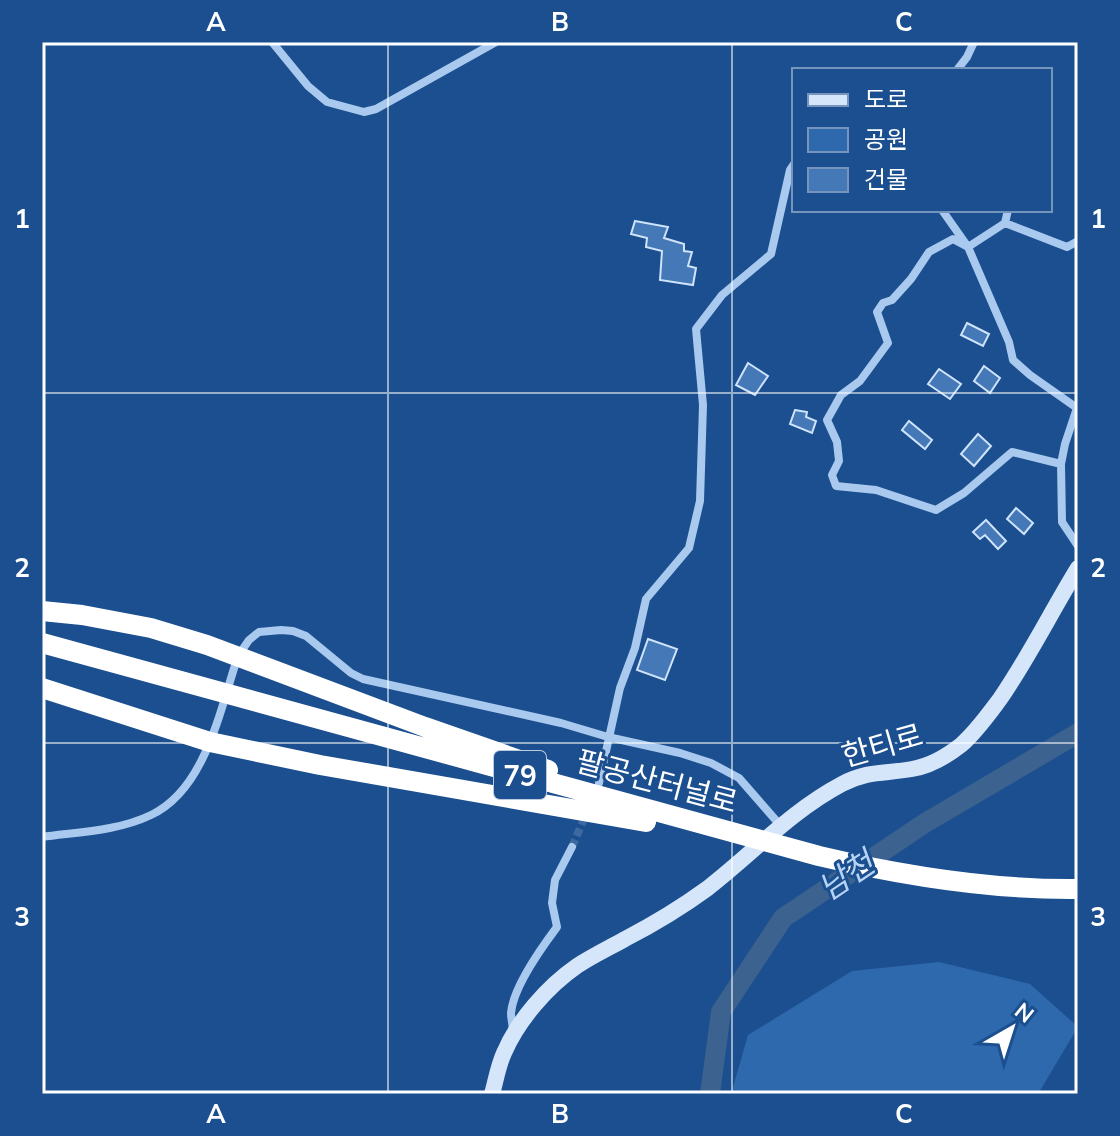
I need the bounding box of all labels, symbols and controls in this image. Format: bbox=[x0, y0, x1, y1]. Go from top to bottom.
text: A bbox=[206, 5, 226, 38]
text: B bbox=[551, 5, 569, 38]
text: C bbox=[895, 5, 913, 38]
legend bbox=[792, 68, 1052, 212]
text: 도로 bbox=[864, 84, 908, 114]
text: 공원 bbox=[864, 124, 908, 154]
text: 건물 bbox=[864, 164, 908, 194]
text: 1 bbox=[14, 202, 30, 235]
text: 1 bbox=[1090, 202, 1106, 235]
text: 2 bbox=[14, 551, 30, 584]
text: 2 bbox=[1090, 551, 1106, 584]
street label: 한티로 bbox=[837, 715, 927, 775]
street label: 팔공산터널로 bbox=[572, 741, 742, 821]
road number: 79 bbox=[494, 751, 546, 799]
water label: 남천 bbox=[810, 840, 885, 908]
text: 3 bbox=[14, 900, 30, 933]
text: 3 bbox=[1090, 900, 1106, 933]
north arrow bbox=[972, 988, 1052, 1068]
text: N bbox=[1009, 996, 1040, 1029]
text: A bbox=[206, 1097, 226, 1130]
text: B bbox=[551, 1097, 569, 1130]
text: C bbox=[895, 1097, 913, 1130]

